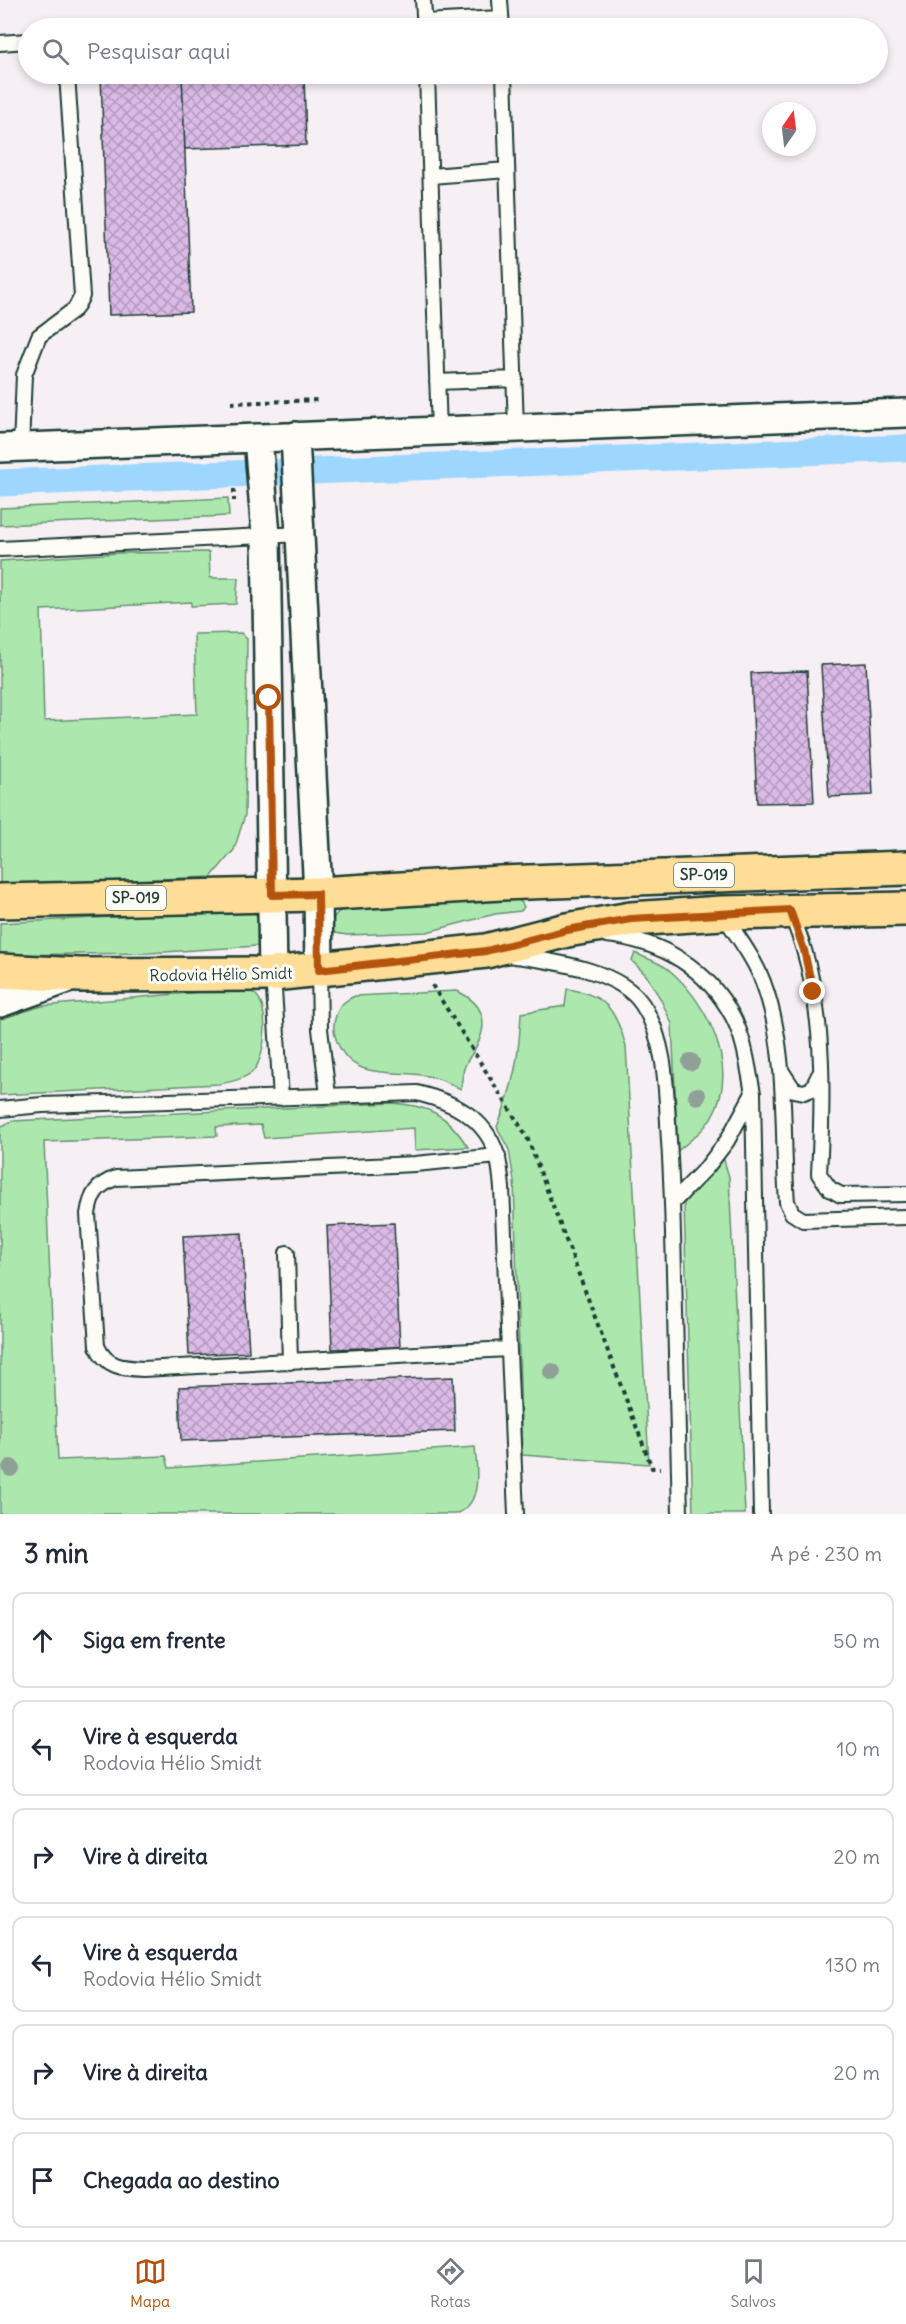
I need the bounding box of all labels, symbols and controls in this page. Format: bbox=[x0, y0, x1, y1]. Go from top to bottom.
search box bbox=[18, 18, 888, 84]
icon: search bbox=[39, 35, 72, 68]
text: Pesquisar aqui bbox=[87, 37, 230, 65]
north arrow bbox=[762, 102, 816, 156]
route start bbox=[255, 684, 281, 710]
road number: SP-019 bbox=[674, 863, 734, 887]
road number: SP-019 bbox=[106, 886, 166, 910]
street label: Rodovia Hélio Smidt bbox=[149, 963, 293, 985]
route end bbox=[799, 978, 825, 1004]
text: 3 min bbox=[24, 1537, 89, 1570]
text: A pé · 230 m bbox=[770, 1541, 882, 1566]
icon: ahead bbox=[26, 1624, 59, 1657]
text: Siga em frente bbox=[83, 1626, 226, 1654]
text: 50 m bbox=[833, 1628, 880, 1653]
text: Vire à esquerda bbox=[83, 1722, 238, 1750]
icon: left bbox=[26, 1732, 59, 1765]
text: 10 m bbox=[837, 1736, 880, 1761]
text: Rodovia Hélio Smidt bbox=[83, 1750, 262, 1775]
icon: right bbox=[26, 1840, 59, 1873]
text: Vire à direita bbox=[83, 1842, 208, 1870]
text: 20 m bbox=[834, 1844, 880, 1869]
text: Vire à esquerda bbox=[83, 1938, 238, 1966]
icon: left bbox=[26, 1948, 59, 1981]
text: 130 m bbox=[825, 1952, 880, 1977]
text: Rodovia Hélio Smidt bbox=[83, 1966, 262, 1991]
icon: right bbox=[26, 2056, 59, 2089]
text: Vire à direita bbox=[83, 2058, 208, 2086]
text: 20 m bbox=[834, 2060, 880, 2085]
icon: arrive bbox=[26, 2164, 59, 2197]
text: Chegada ao destino bbox=[83, 2166, 280, 2194]
tab: Mapa bbox=[130, 2255, 170, 2311]
tab: Rotas bbox=[430, 2255, 471, 2311]
tab: Salvos bbox=[730, 2255, 776, 2311]

